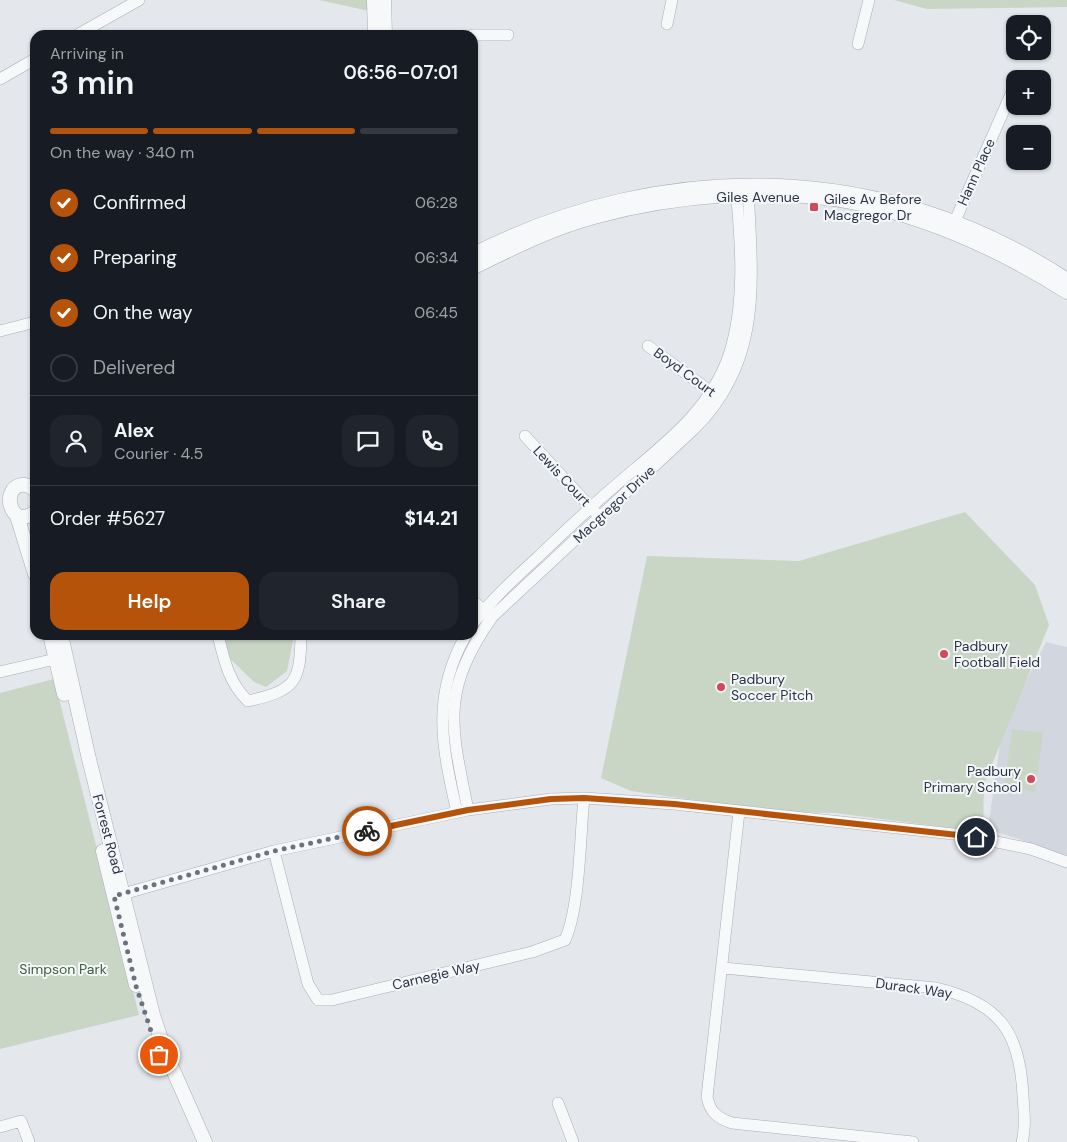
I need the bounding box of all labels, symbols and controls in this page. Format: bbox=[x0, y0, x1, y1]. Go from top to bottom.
map controls bbox=[1006, 15, 1051, 170]
button: locate bbox=[1006, 15, 1051, 60]
text: Arriving in bbox=[50, 43, 124, 64]
text: 06:56–07:01 bbox=[344, 60, 458, 85]
text: 3 min bbox=[50, 62, 134, 104]
button: + bbox=[1006, 70, 1051, 115]
button: − bbox=[1006, 125, 1051, 170]
street label: Hann Place bbox=[953, 136, 999, 208]
text: On the way · 340 m bbox=[50, 142, 194, 163]
street label: Giles Avenue bbox=[716, 188, 800, 206]
icon: check bbox=[50, 189, 78, 217]
text: Confirmed bbox=[93, 190, 186, 215]
place label: Giles Av Before Macgregor Dr bbox=[824, 190, 922, 224]
text: 06:28 bbox=[415, 192, 458, 213]
marker: Giles Av Before Macgregor Dr bbox=[808, 201, 820, 213]
icon: check bbox=[50, 244, 78, 272]
text: Preparing bbox=[93, 245, 177, 270]
text: 06:34 bbox=[415, 247, 458, 268]
icon: check bbox=[50, 299, 78, 327]
text: On the way bbox=[93, 300, 193, 325]
text: 06:45 bbox=[414, 302, 458, 323]
street label: Boyd Court bbox=[650, 343, 720, 401]
text: Delivered bbox=[93, 355, 175, 380]
button: person bbox=[50, 415, 102, 467]
button: chat bbox=[342, 415, 394, 467]
button: phone bbox=[406, 415, 458, 467]
text: Alex bbox=[114, 418, 154, 443]
street label: Lewis Court bbox=[529, 442, 595, 510]
text: Courier · 4.5 bbox=[114, 443, 203, 464]
street label: Macgregor Drive bbox=[569, 461, 659, 547]
text: Order #5627 bbox=[50, 506, 165, 531]
text: $14.21 bbox=[405, 506, 458, 531]
button: Help bbox=[50, 572, 249, 630]
button: Share bbox=[259, 572, 458, 630]
place label: Padbury Football Field bbox=[954, 637, 1040, 671]
marker: Padbury Football Field bbox=[938, 648, 950, 660]
place label: Padbury Soccer Pitch bbox=[731, 670, 813, 704]
marker: Padbury Soccer Pitch bbox=[715, 681, 727, 693]
place label: Padbury Primary School bbox=[924, 762, 1021, 796]
marker: Padbury Primary School bbox=[1025, 773, 1037, 785]
street label: Forrest Road bbox=[89, 792, 127, 876]
courier bbox=[342, 806, 392, 856]
pin bbox=[955, 816, 997, 858]
icon: bike bbox=[353, 817, 381, 845]
icon: home bbox=[962, 823, 990, 851]
street label: Carnegie Way bbox=[390, 956, 482, 994]
park label: Simpson Park bbox=[19, 960, 107, 978]
street label: Durack Way bbox=[874, 974, 954, 1002]
pin bbox=[138, 1034, 180, 1076]
icon: bag bbox=[145, 1041, 173, 1069]

